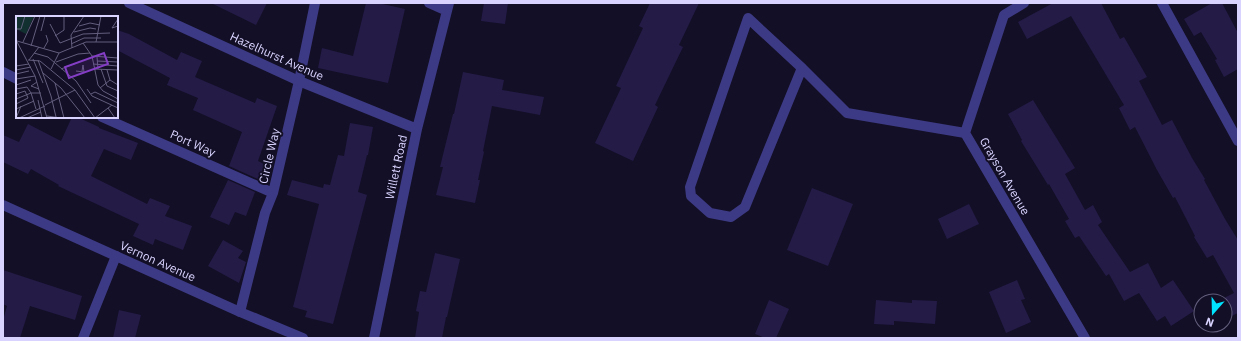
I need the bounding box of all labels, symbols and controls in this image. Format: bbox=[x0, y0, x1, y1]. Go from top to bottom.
inset map bbox=[16, 16, 118, 118]
street label: Hazelhurst Avenue bbox=[228, 29, 327, 84]
street label: Port Way bbox=[168, 126, 218, 160]
street label: Circle Way bbox=[255, 127, 283, 185]
street label: Willett Road bbox=[382, 133, 410, 201]
street label: Grayson Avenue bbox=[977, 134, 1034, 218]
street label: Vernon Avenue bbox=[118, 238, 199, 285]
north arrow bbox=[1193, 293, 1233, 333]
text: N bbox=[1203, 314, 1216, 330]

